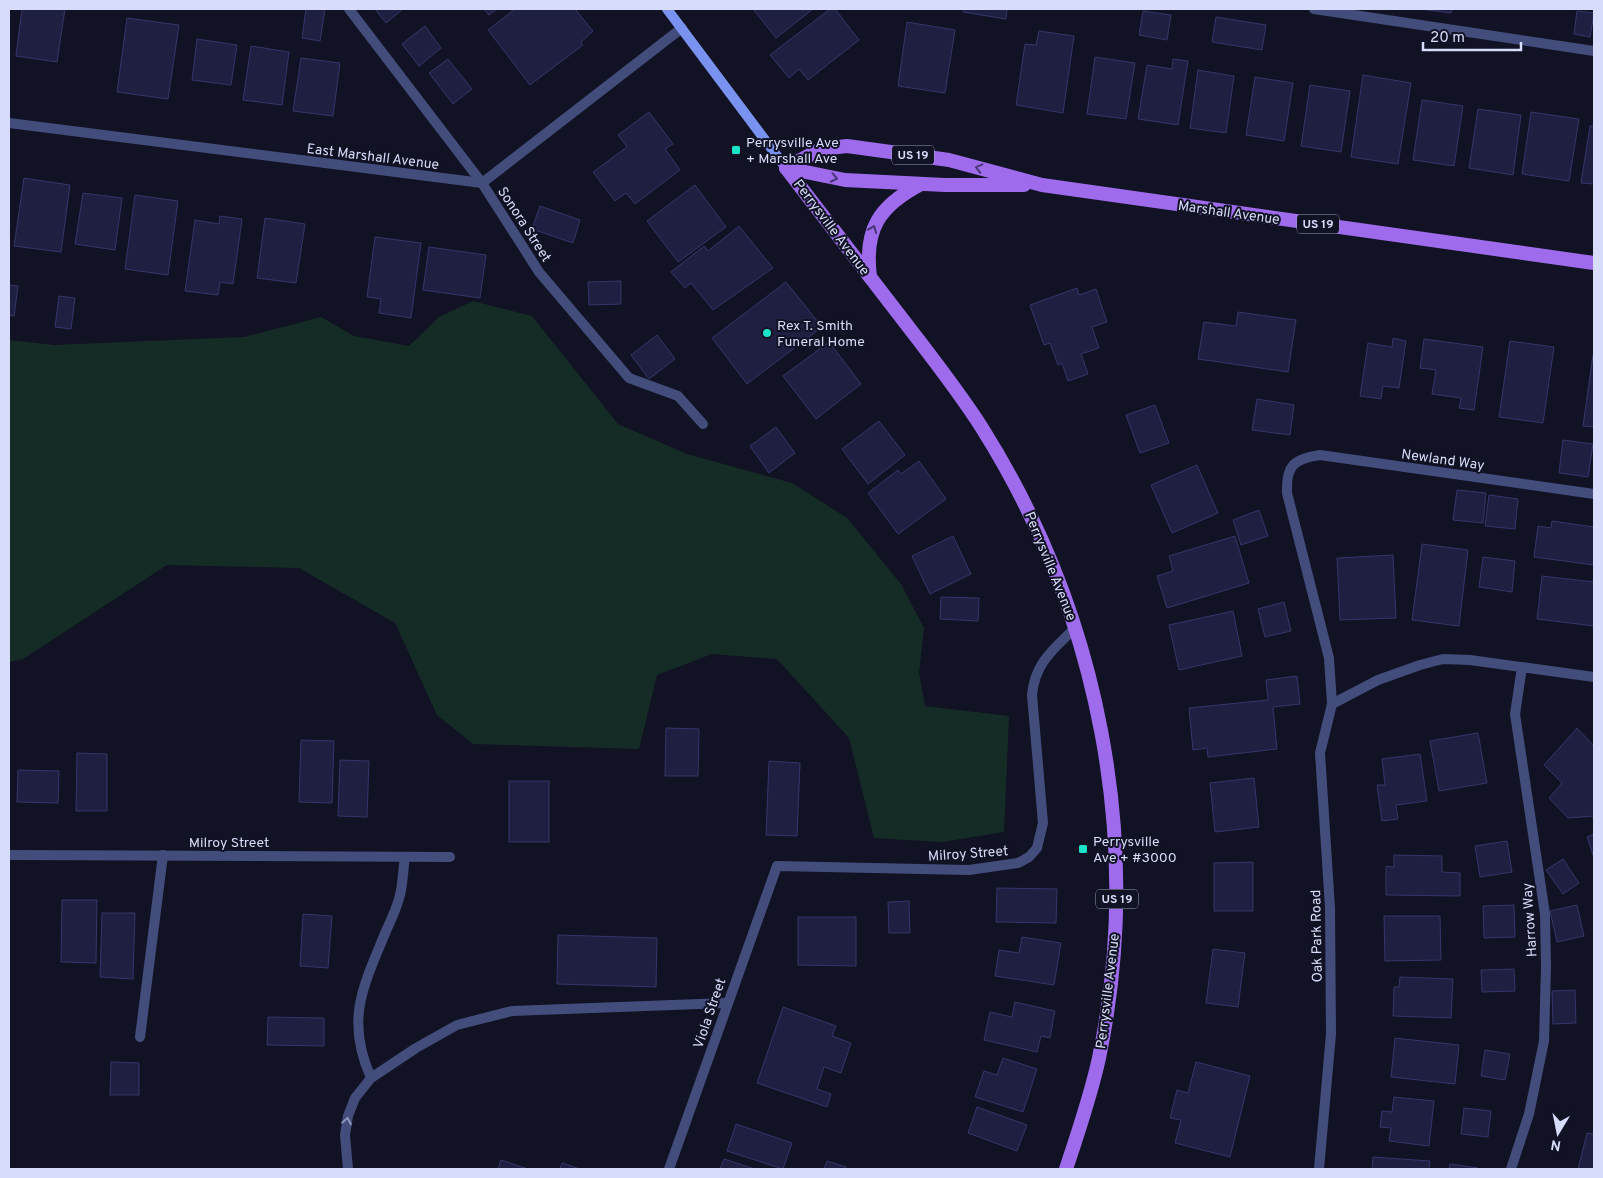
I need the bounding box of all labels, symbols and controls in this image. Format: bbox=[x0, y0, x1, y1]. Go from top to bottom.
scale bar bbox=[1423, 20, 1520, 52]
text: 20 m bbox=[1430, 29, 1465, 48]
place label: Perrysville Ave + Marshall Ave bbox=[746, 135, 839, 168]
street label: East Marshall Avenue bbox=[306, 141, 440, 174]
marker: Perrysville Ave + Marshall Ave bbox=[730, 144, 742, 156]
road number: US 19 bbox=[892, 146, 934, 164]
one-way arrow bbox=[974, 163, 983, 174]
one-way arrow bbox=[829, 172, 838, 183]
street label: Perrysville Avenue bbox=[789, 176, 873, 279]
street label: Sonora Street bbox=[493, 184, 554, 266]
street label: Marshall Avenue bbox=[1177, 198, 1281, 229]
road number: US 19 bbox=[1297, 214, 1339, 233]
one-way arrow bbox=[867, 225, 878, 234]
place label: Rex T. Smith Funeral Home bbox=[777, 318, 865, 351]
marker: Rex T. Smith Funeral Home bbox=[761, 327, 773, 339]
street label: Newland Way bbox=[1400, 446, 1485, 475]
street label: Perrysville Avenue bbox=[1020, 510, 1079, 624]
place label: Perrysville Ave + #3000 bbox=[1093, 834, 1177, 867]
street label: Milroy Street bbox=[189, 835, 269, 852]
street label: Milroy Street bbox=[927, 843, 1009, 866]
marker: Perrysville Ave + #3000 bbox=[1077, 843, 1089, 855]
street label: Harrow Way bbox=[1519, 882, 1542, 958]
road number: US 19 bbox=[1096, 890, 1138, 909]
street label: Oak Park Road bbox=[1308, 890, 1327, 982]
street label: Perrysville Avenue bbox=[1093, 933, 1124, 1050]
street label: Viola Street bbox=[690, 976, 730, 1051]
north arrow bbox=[1533, 1108, 1583, 1158]
one-way arrow bbox=[342, 1116, 352, 1125]
text: N bbox=[1550, 1135, 1562, 1154]

